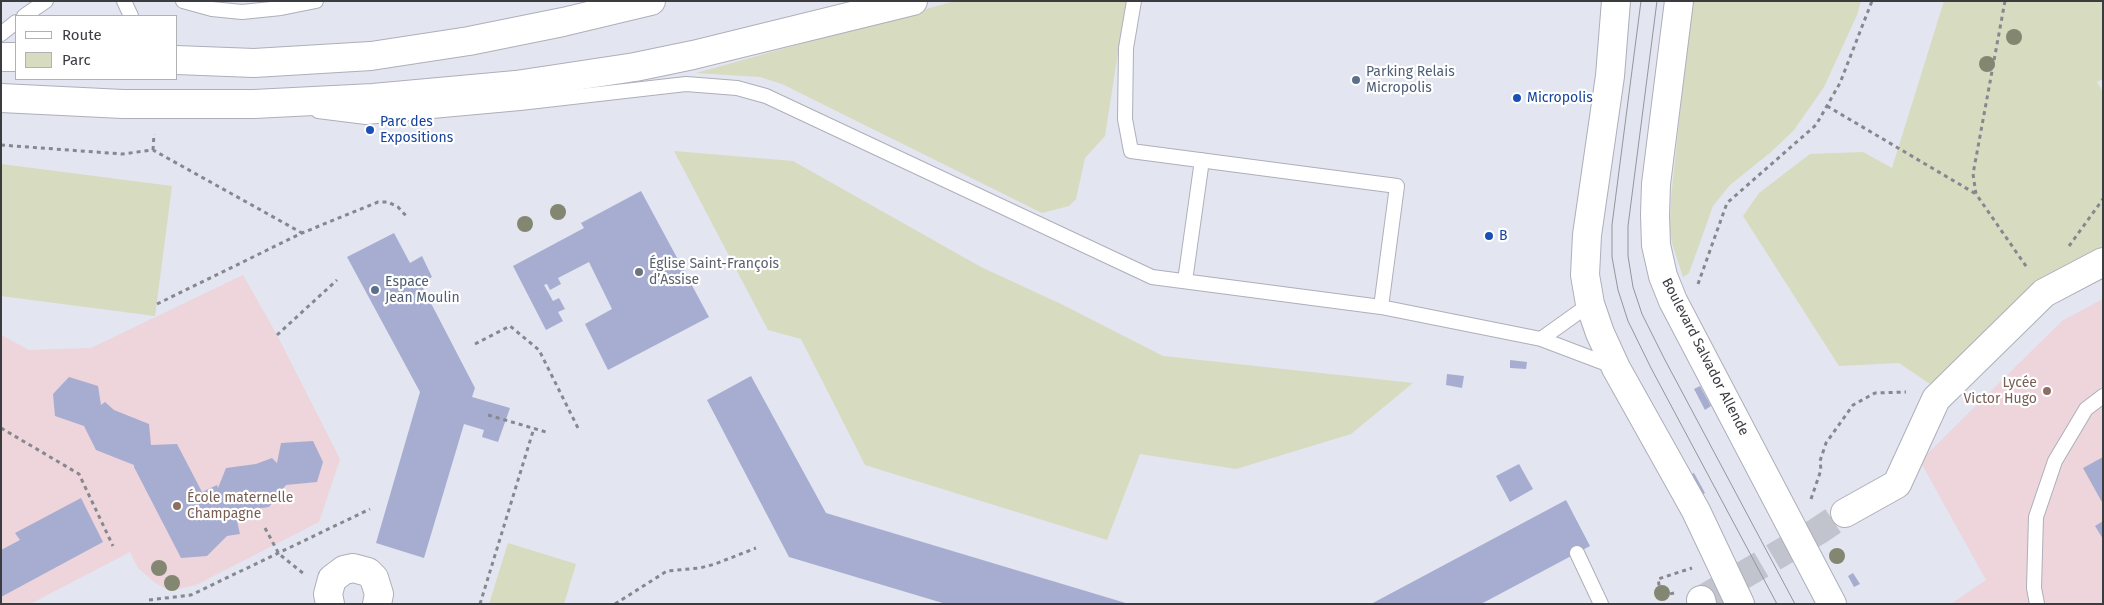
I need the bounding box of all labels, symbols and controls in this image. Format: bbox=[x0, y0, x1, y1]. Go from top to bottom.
legend bbox=[15, 15, 178, 80]
text: Route bbox=[62, 26, 102, 44]
text: Parc bbox=[62, 51, 91, 69]
place label: Parking Relais Micropolis bbox=[1366, 64, 1455, 96]
marker: Parking Relais Micropolis bbox=[1350, 74, 1362, 86]
place label: Micropolis bbox=[1527, 90, 1593, 106]
marker: Micropolis bbox=[1511, 92, 1523, 104]
place label: Parc des Expositions bbox=[380, 114, 453, 146]
marker: Parc des Expositions bbox=[364, 124, 376, 136]
place label: B bbox=[1499, 228, 1508, 244]
marker: B bbox=[1483, 230, 1495, 242]
place label: Église Saint-François d’Assise bbox=[649, 256, 779, 288]
marker: Église Saint-François d’Assise bbox=[633, 266, 645, 278]
place label: Espace Jean Moulin bbox=[385, 274, 460, 306]
street label: Boulevard Salvador Allende bbox=[1658, 275, 1752, 439]
marker: Espace Jean Moulin bbox=[369, 284, 381, 296]
place label: Lycée Victor Hugo bbox=[1964, 375, 2037, 408]
marker: Lycée Victor Hugo bbox=[2041, 385, 2053, 397]
place label: École maternelle Champagne bbox=[187, 490, 293, 522]
marker: École maternelle Champagne bbox=[171, 500, 183, 512]

